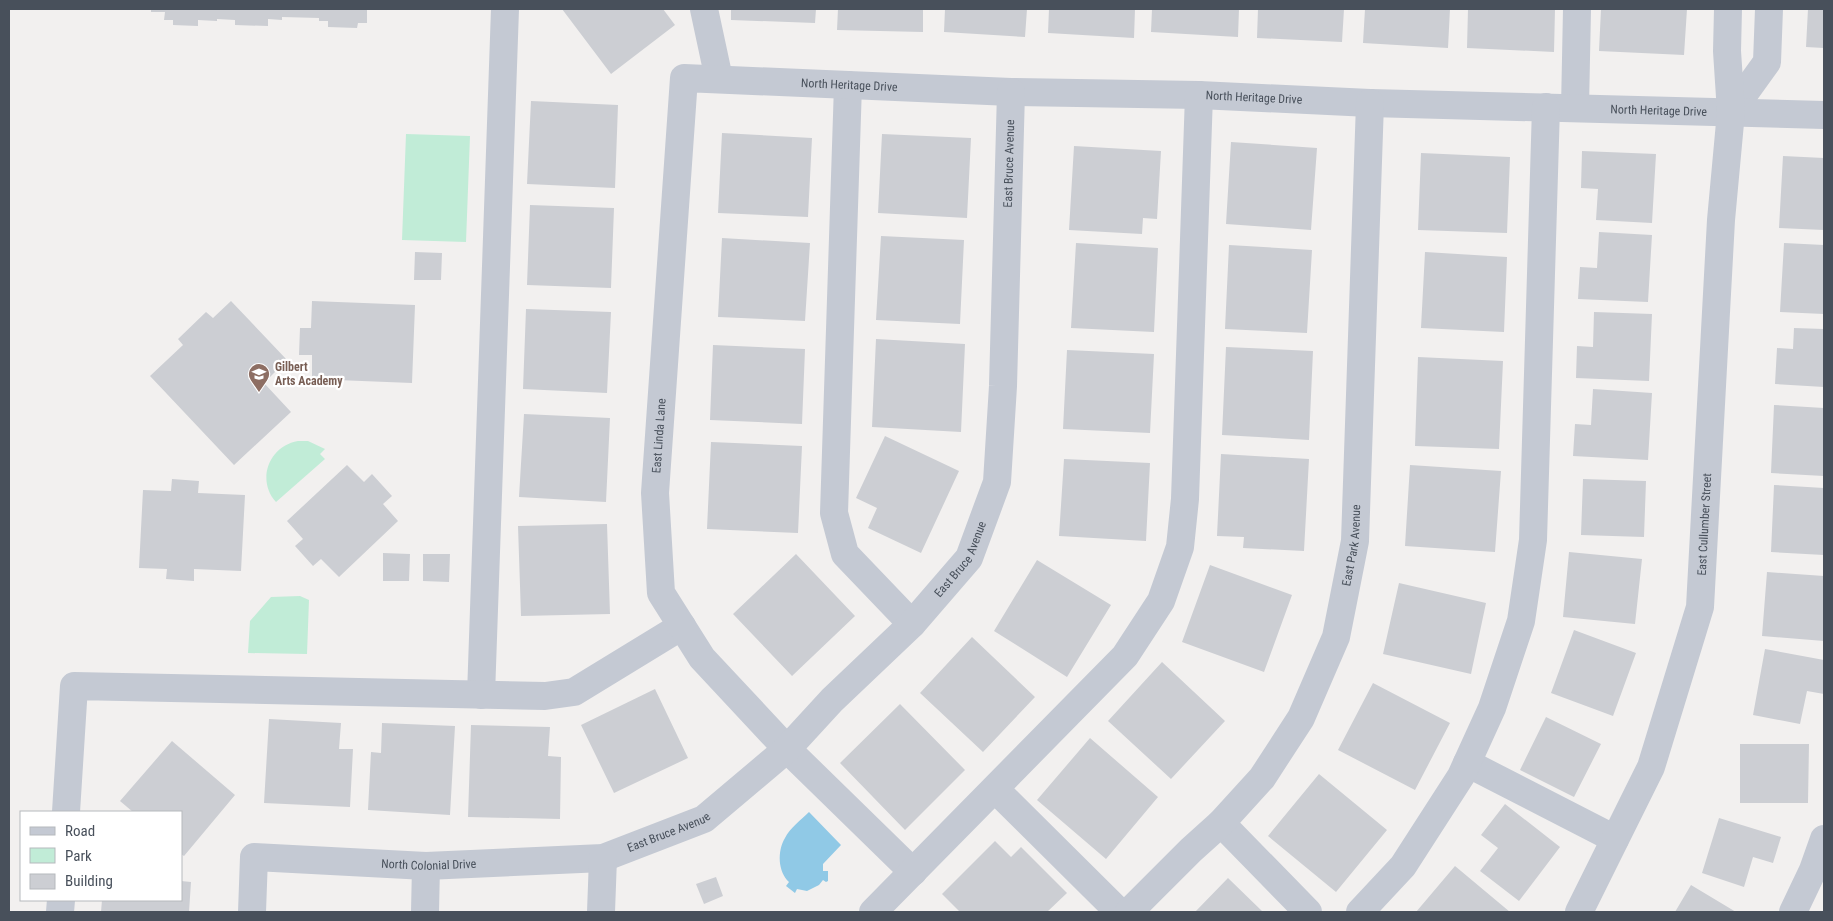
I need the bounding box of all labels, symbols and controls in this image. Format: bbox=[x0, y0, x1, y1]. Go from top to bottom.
street label: North Heritage Drive bbox=[801, 76, 898, 94]
street label: North Heritage Drive bbox=[1205, 88, 1303, 107]
street label: North Heritage Drive bbox=[1610, 102, 1708, 119]
street label: East Bruce Avenue bbox=[1001, 119, 1017, 208]
place label: Gilbert Arts Academy bbox=[275, 360, 343, 388]
school or university icon: Gilbert Arts Academy bbox=[247, 362, 271, 393]
street label: East Linda Lane bbox=[649, 397, 669, 474]
street label: East Cullumber Street bbox=[1695, 472, 1714, 576]
street label: East Park Avenue bbox=[1339, 504, 1363, 587]
street label: East Bruce Avenue bbox=[931, 519, 989, 600]
street label: East Bruce Avenue bbox=[625, 809, 714, 855]
legend bbox=[20, 811, 182, 901]
text: Road bbox=[65, 822, 95, 840]
text: Park bbox=[65, 847, 92, 865]
street label: North Colonial Drive bbox=[381, 857, 477, 873]
text: Building bbox=[65, 872, 113, 890]

